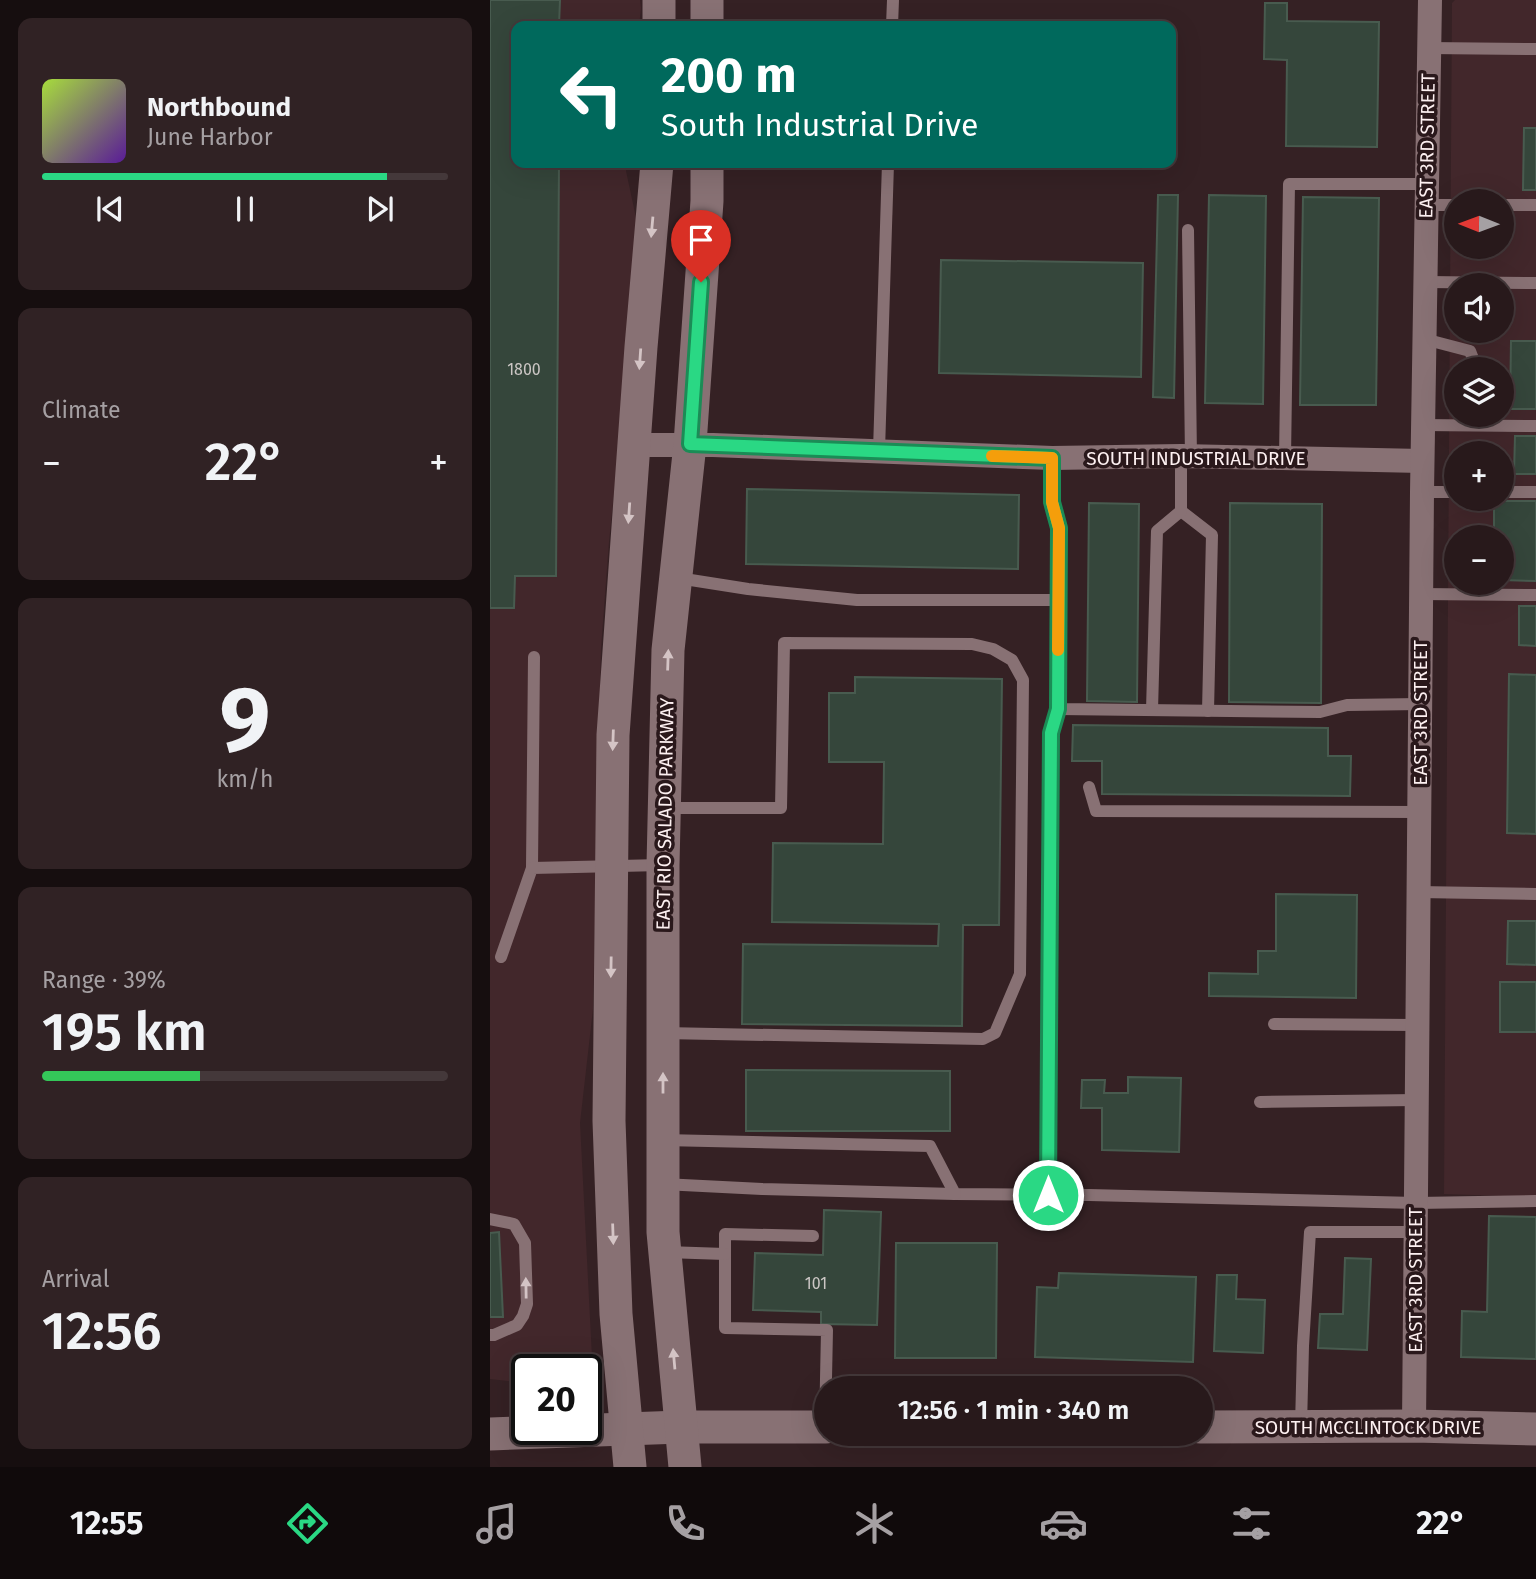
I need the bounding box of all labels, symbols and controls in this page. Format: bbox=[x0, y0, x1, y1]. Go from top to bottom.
text: 200 m bbox=[661, 46, 797, 105]
icon: left bbox=[546, 49, 637, 140]
street label: EAST 3RD STREET bbox=[1414, 73, 1440, 219]
text: Northbound bbox=[147, 92, 291, 123]
text: South Industrial Drive bbox=[661, 106, 978, 144]
text: June Harbor bbox=[147, 123, 273, 151]
north arrow bbox=[1444, 189, 1514, 259]
map controls bbox=[1444, 189, 1514, 595]
icon: previous bbox=[91, 190, 129, 228]
icon: pause bbox=[226, 190, 264, 228]
icon: next bbox=[361, 190, 399, 228]
pin bbox=[671, 210, 731, 282]
one-way arrow bbox=[646, 216, 657, 238]
icon: arrive bbox=[682, 221, 720, 259]
button: sound bbox=[1444, 273, 1514, 343]
one-way arrow bbox=[635, 348, 646, 370]
button: layers bbox=[1444, 357, 1514, 427]
house number: 1800 bbox=[507, 360, 541, 379]
text: Climate bbox=[42, 396, 121, 424]
text: 22° bbox=[205, 431, 285, 494]
text: − bbox=[42, 440, 61, 486]
text: + bbox=[429, 440, 448, 486]
button: + bbox=[1444, 441, 1514, 511]
street label: SOUTH INDUSTRIAL DRIVE bbox=[1086, 447, 1306, 470]
one-way arrow bbox=[623, 502, 634, 524]
button: − bbox=[1444, 525, 1514, 595]
street label: EAST 3RD STREET bbox=[1409, 640, 1432, 786]
one-way arrow bbox=[662, 649, 673, 671]
text: 9 bbox=[220, 665, 270, 774]
street label: EAST RIO SALADO PARKWAY bbox=[651, 697, 679, 930]
one-way arrow bbox=[608, 729, 619, 751]
text: km/h bbox=[217, 765, 273, 793]
one-way arrow bbox=[605, 956, 616, 978]
text: Range · 39% bbox=[42, 966, 166, 994]
text: 195 km bbox=[42, 1001, 207, 1064]
one-way arrow bbox=[657, 1072, 669, 1094]
position arrow bbox=[1011, 1158, 1085, 1232]
street label: EAST 3RD STREET bbox=[1404, 1207, 1427, 1353]
one-way arrow bbox=[607, 1223, 619, 1245]
text: Arrival bbox=[42, 1265, 109, 1293]
house number: 101 bbox=[805, 1274, 827, 1293]
one-way arrow bbox=[521, 1277, 532, 1299]
text: 12:56 bbox=[42, 1300, 162, 1363]
one-way arrow bbox=[668, 1348, 679, 1370]
speed limit sign: 20 bbox=[511, 1354, 602, 1445]
text: 12:56 · 1 min · 340 m bbox=[898, 1395, 1129, 1426]
street label: SOUTH MCCLINTOCK DRIVE bbox=[1255, 1416, 1481, 1439]
icon: directions bbox=[283, 1499, 332, 1548]
icon: music bbox=[472, 1499, 521, 1548]
icon: phone bbox=[661, 1499, 710, 1548]
icon: climate bbox=[850, 1499, 899, 1548]
icon: car bbox=[1039, 1499, 1088, 1548]
icon: filters bbox=[1227, 1499, 1276, 1548]
text: 12:55 bbox=[70, 1504, 143, 1542]
text: 22° bbox=[1416, 1504, 1466, 1542]

